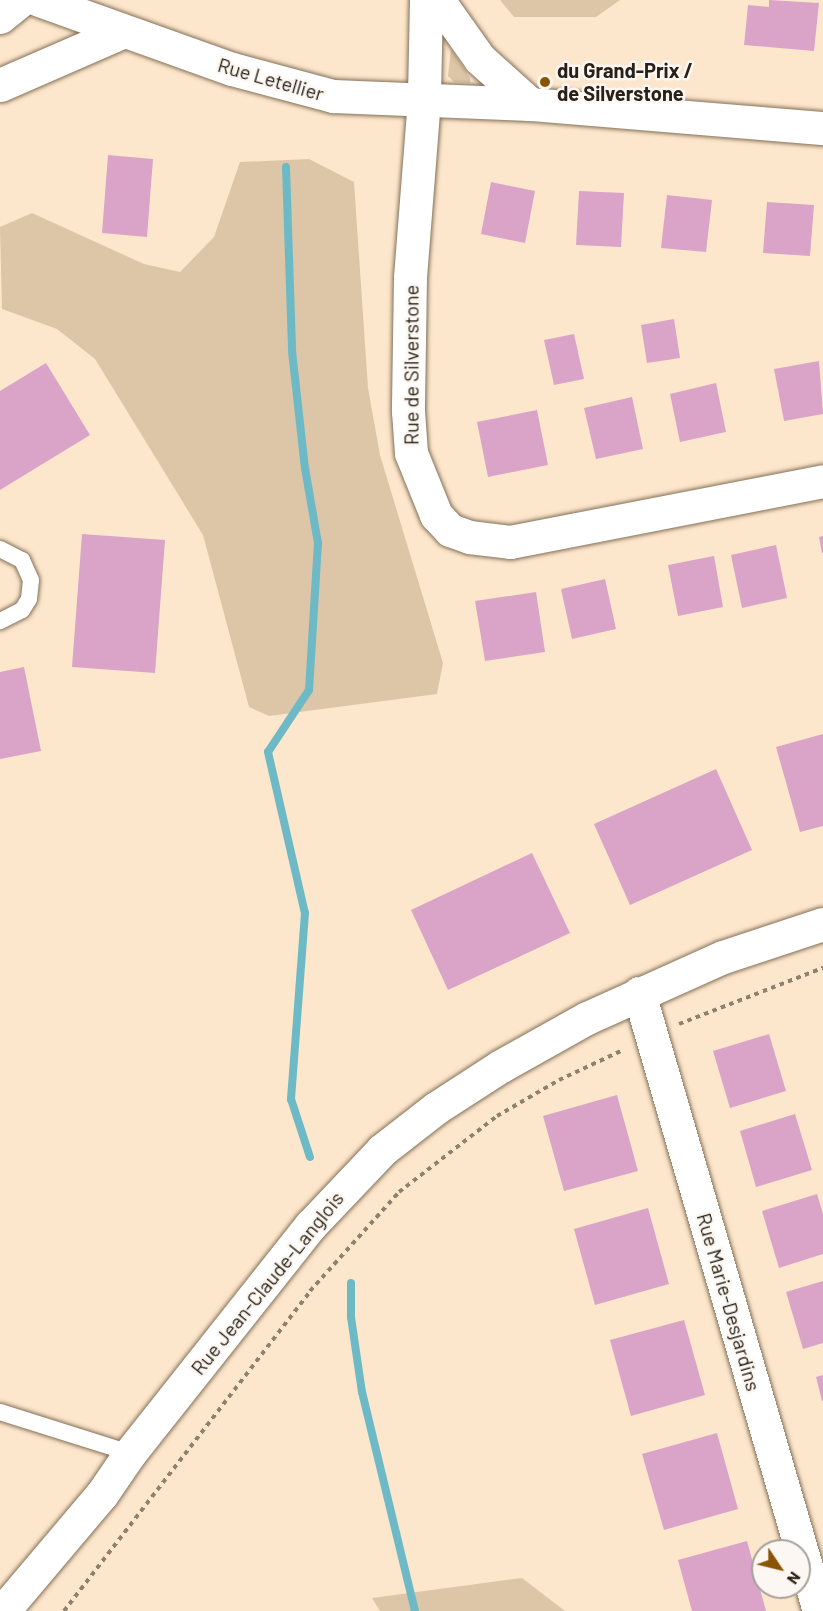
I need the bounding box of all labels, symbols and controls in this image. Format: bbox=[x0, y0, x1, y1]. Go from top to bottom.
street label: Rue Letellier bbox=[215, 52, 327, 106]
place label: du Grand-Prix / de Silverstone bbox=[557, 58, 693, 105]
marker: du Grand-Prix / de Silverstone bbox=[538, 75, 552, 89]
street label: Rue de Silverstone bbox=[399, 285, 423, 445]
street label: Rue Jean-Claude-Langlois bbox=[186, 1187, 348, 1379]
street label: Rue Marie-Desjardins bbox=[692, 1210, 766, 1394]
north arrow bbox=[751, 1539, 811, 1599]
text: N bbox=[784, 1569, 805, 1588]

